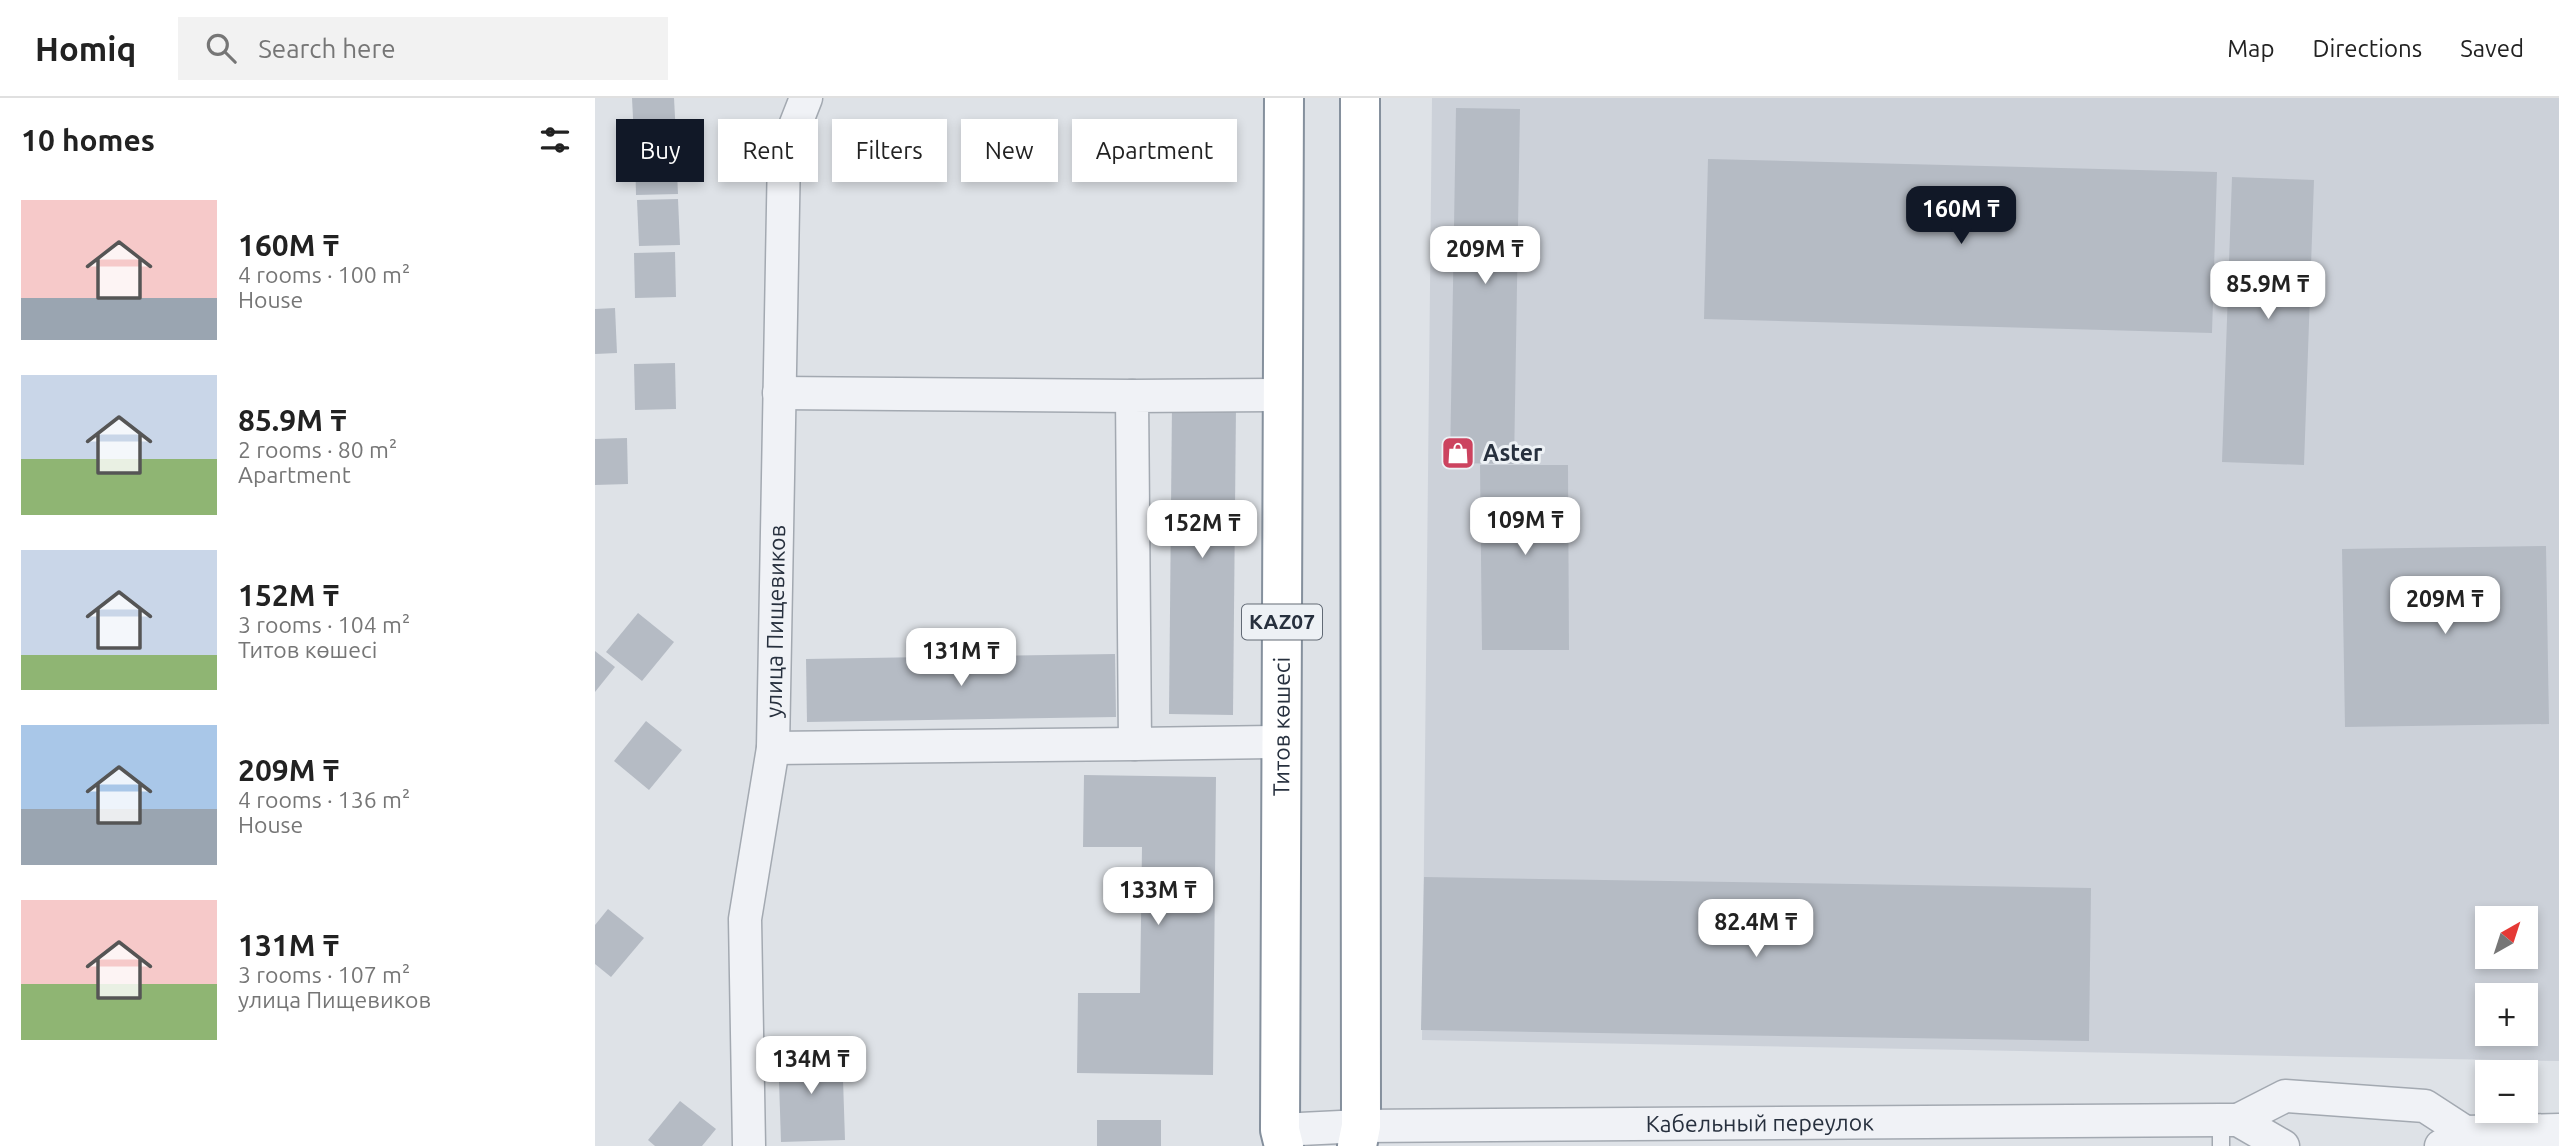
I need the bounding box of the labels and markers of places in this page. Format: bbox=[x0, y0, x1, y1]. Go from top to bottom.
pin: 160M ₸ bbox=[1904, 186, 2018, 246]
pin: 209M ₸ bbox=[1428, 226, 1542, 286]
pin: 85.9M ₸ bbox=[2203, 262, 2333, 321]
shop icon: Aster bbox=[1439, 434, 1477, 472]
place label: Aster bbox=[1483, 440, 1543, 465]
pin: 109M ₸ bbox=[1468, 498, 1582, 557]
pin: 152M ₸ bbox=[1145, 500, 1259, 560]
pin: 209M ₸ bbox=[2388, 576, 2502, 636]
pin: 131M ₸ bbox=[904, 628, 1018, 688]
pin: 133M ₸ bbox=[1101, 868, 1215, 927]
pin: 82.4M ₸ bbox=[1691, 900, 1821, 959]
pin: 134M ₸ bbox=[754, 1037, 868, 1096]

